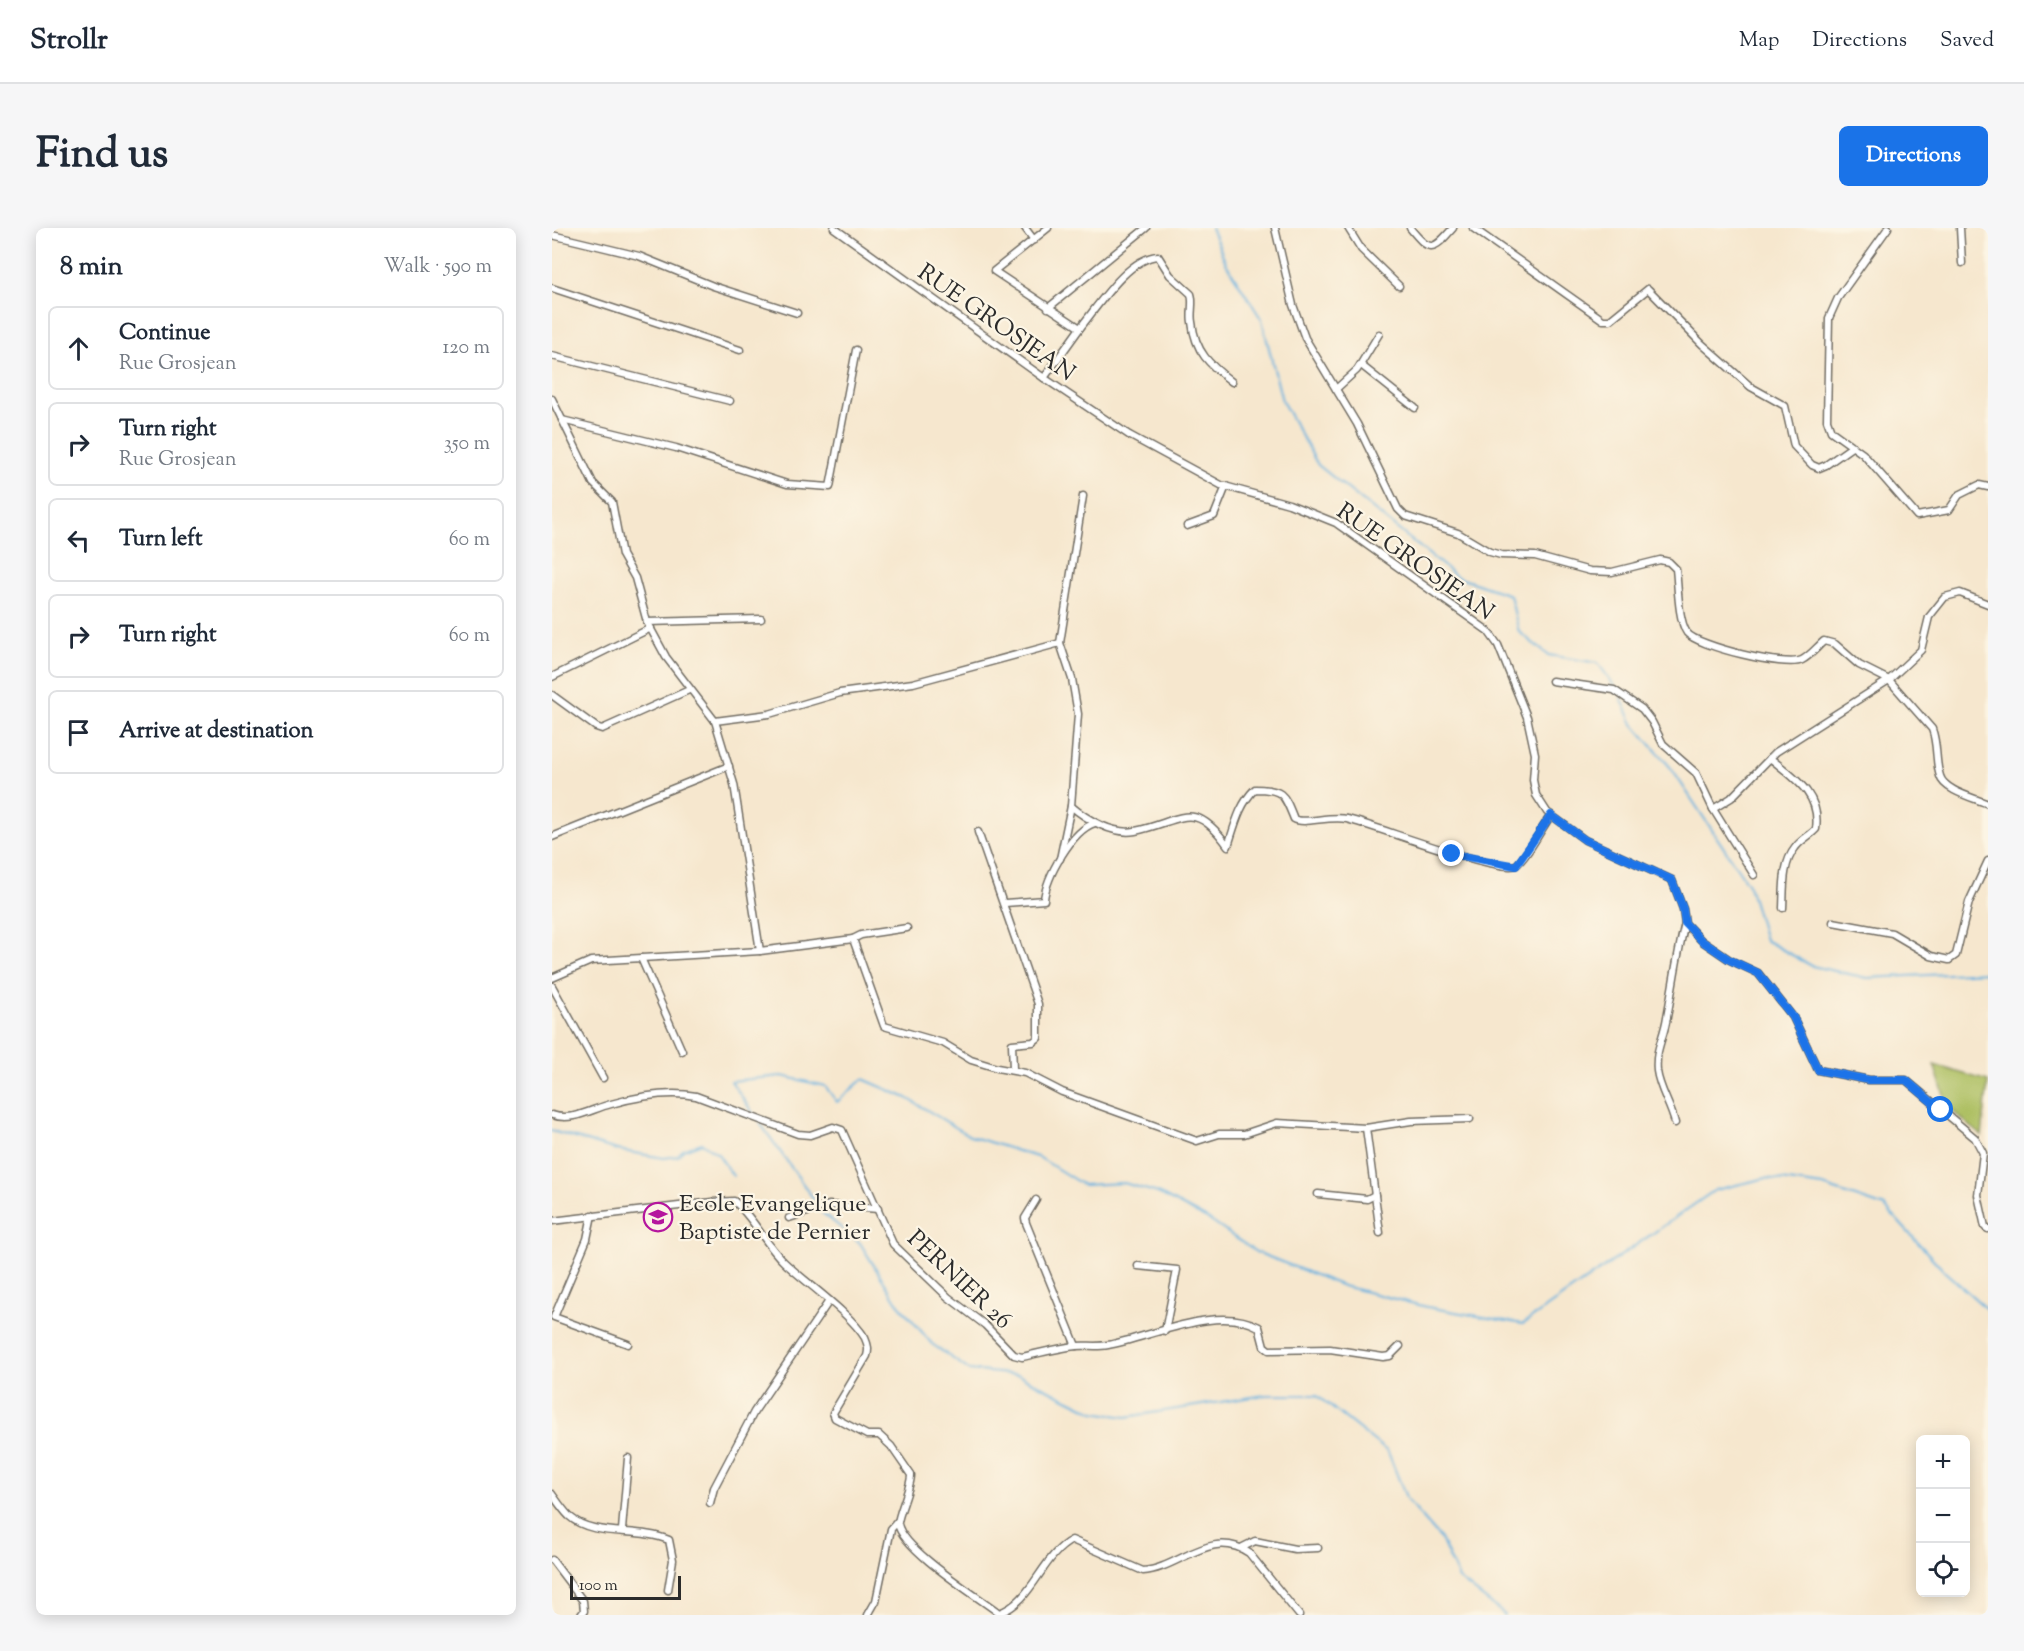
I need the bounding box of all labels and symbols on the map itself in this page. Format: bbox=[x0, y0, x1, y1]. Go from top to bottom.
street label: RUE GROSJEAN bbox=[910, 256, 1082, 391]
street label: RUE GROSJEAN bbox=[1329, 495, 1501, 630]
route end bbox=[1438, 840, 1464, 866]
route start bbox=[1927, 1096, 1953, 1122]
place label: Ecole Evangelique Baptiste de Pernier bbox=[679, 1188, 870, 1250]
school or university icon: Ecole Evangelique Baptiste de Pernier bbox=[642, 1201, 674, 1233]
street label: PERNIER 26 bbox=[899, 1223, 1019, 1338]
scale bar bbox=[570, 1573, 681, 1600]

